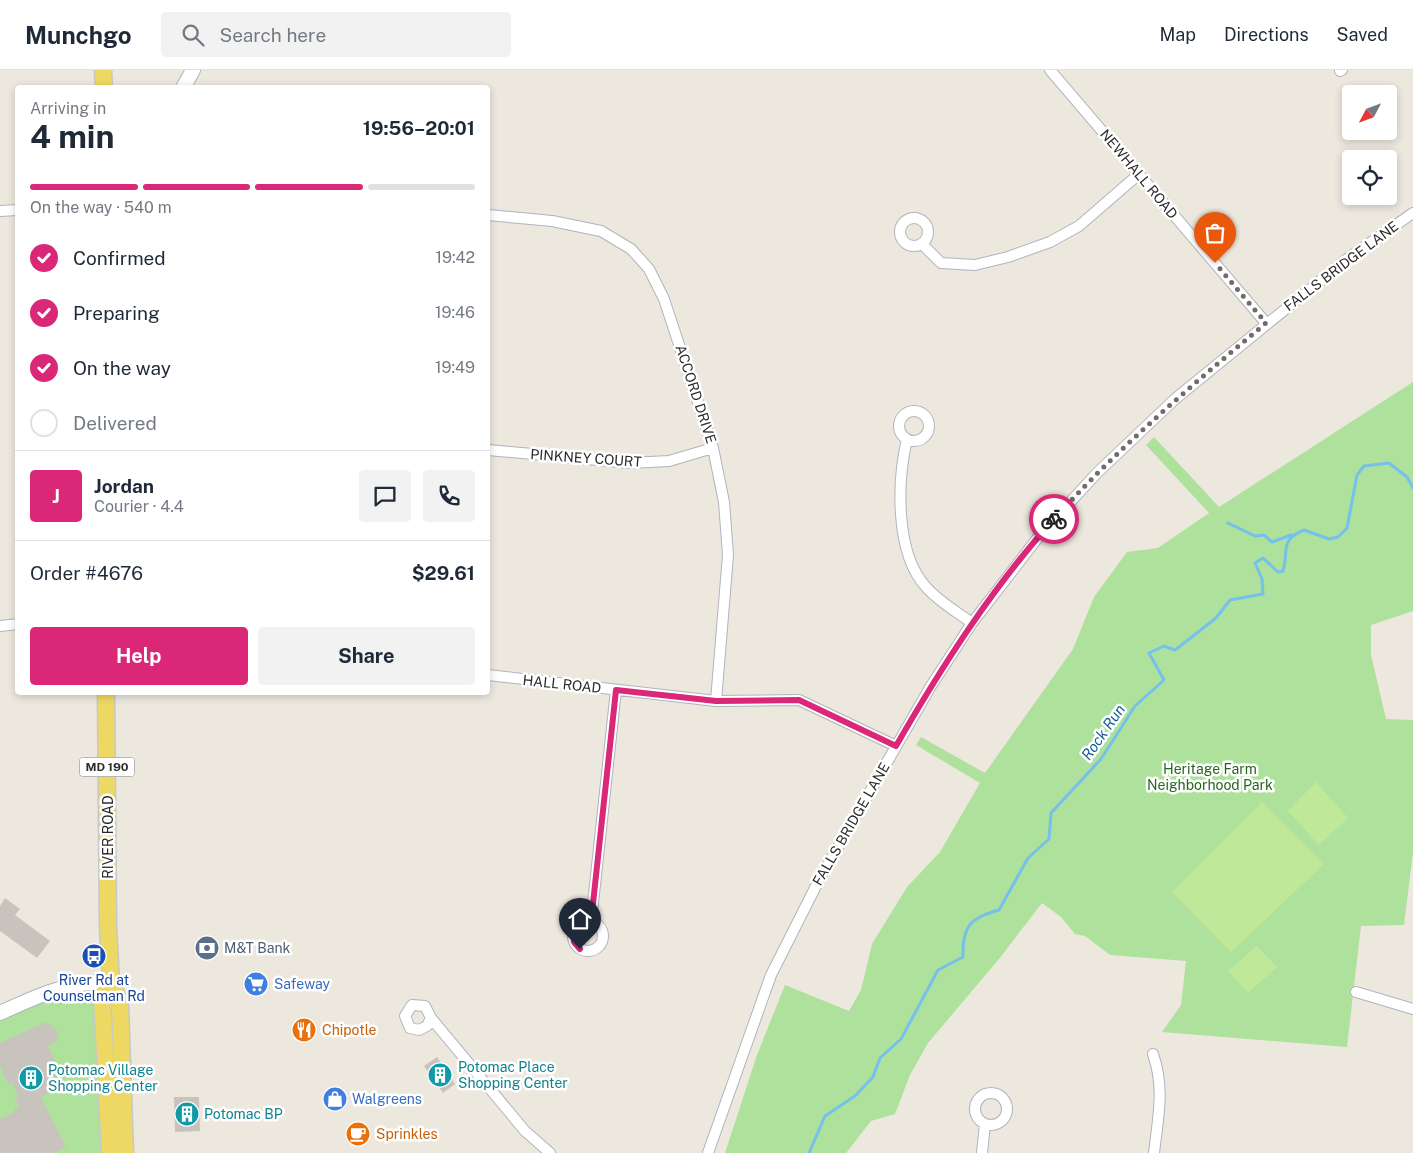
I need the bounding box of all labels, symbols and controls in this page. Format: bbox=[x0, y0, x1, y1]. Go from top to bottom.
search box bbox=[161, 12, 511, 57]
text: Munchgo bbox=[25, 21, 131, 49]
icon: search bbox=[179, 21, 207, 49]
text: Search here bbox=[219, 24, 326, 46]
text: Map bbox=[1159, 24, 1196, 45]
text: Directions bbox=[1224, 24, 1309, 45]
text: Saved bbox=[1337, 24, 1388, 45]
north arrow bbox=[1342, 85, 1398, 140]
map controls bbox=[1342, 85, 1397, 205]
text: Arriving in bbox=[30, 99, 106, 118]
text: 19:56–20:01 bbox=[363, 117, 475, 139]
text: 4 min bbox=[30, 118, 114, 155]
street label: NEWHALL ROAD bbox=[1097, 126, 1181, 222]
button: locate bbox=[1342, 150, 1397, 205]
text: On the way · 540 m bbox=[30, 198, 172, 217]
pin bbox=[1194, 212, 1236, 263]
street label: FALLS BRIDGE LANE bbox=[1281, 218, 1401, 314]
icon: bag bbox=[1201, 219, 1229, 247]
icon: check bbox=[30, 244, 58, 272]
text: Confirmed bbox=[73, 247, 166, 269]
text: 19:42 bbox=[435, 248, 475, 267]
icon: check bbox=[30, 299, 58, 327]
text: Preparing bbox=[73, 302, 160, 324]
text: 19:46 bbox=[435, 303, 475, 322]
street label: ACCORD DRIVE bbox=[673, 343, 719, 445]
icon: check bbox=[30, 354, 58, 382]
text: On the way bbox=[73, 357, 171, 379]
text: 19:49 bbox=[435, 358, 475, 377]
text: Delivered bbox=[73, 412, 157, 434]
street label: PINKNEY COURT bbox=[530, 446, 642, 470]
button: chat bbox=[359, 470, 411, 522]
button: phone bbox=[423, 470, 475, 522]
text: Jordan bbox=[94, 475, 154, 497]
text: J bbox=[52, 485, 60, 507]
courier bbox=[1029, 494, 1079, 544]
text: Courier · 4.4 bbox=[94, 497, 184, 516]
icon: bike bbox=[1040, 505, 1068, 533]
text: Order #4676 bbox=[30, 562, 143, 584]
text: $29.61 bbox=[412, 562, 475, 584]
button: Help bbox=[30, 627, 248, 685]
button: Share bbox=[258, 627, 475, 685]
street label: HALL ROAD bbox=[522, 672, 602, 696]
water label: Rock Run bbox=[1078, 701, 1128, 763]
road number: MD 190 bbox=[80, 758, 134, 776]
street label: FALLS BRIDGE LANE bbox=[809, 760, 893, 888]
park label: Heritage Farm Neighborhood Park bbox=[1147, 761, 1273, 793]
street label: RIVER ROAD bbox=[100, 795, 116, 879]
pin bbox=[559, 898, 601, 949]
icon: home bbox=[566, 905, 594, 933]
bank icon: M&T Bank bbox=[194, 935, 220, 961]
place label: M&T Bank bbox=[224, 940, 290, 956]
bus stop icon: River Rd at Counselman Rd bbox=[81, 943, 107, 969]
supermarket icon: Safeway bbox=[243, 971, 269, 997]
place label: River Rd at Counselman Rd bbox=[43, 972, 145, 1004]
place label: Safeway bbox=[274, 976, 330, 992]
restaurant icon: Chipotle bbox=[291, 1017, 317, 1043]
place label: Chipotle bbox=[322, 1022, 377, 1038]
place label: Potomac Place Shopping Center bbox=[458, 1059, 568, 1091]
place label: Potomac Village Shopping Center bbox=[48, 1062, 158, 1094]
building icon: Potomac Place Shopping Center bbox=[427, 1062, 453, 1088]
building icon: Potomac Village Shopping Center bbox=[18, 1065, 44, 1091]
shop icon: Walgreens bbox=[322, 1086, 348, 1112]
place label: Walgreens bbox=[352, 1091, 422, 1107]
building icon: Potomac BP bbox=[174, 1101, 200, 1127]
place label: Potomac BP bbox=[204, 1106, 283, 1122]
cafe icon: Sprinkles bbox=[345, 1121, 371, 1147]
place label: Sprinkles bbox=[376, 1126, 438, 1142]

